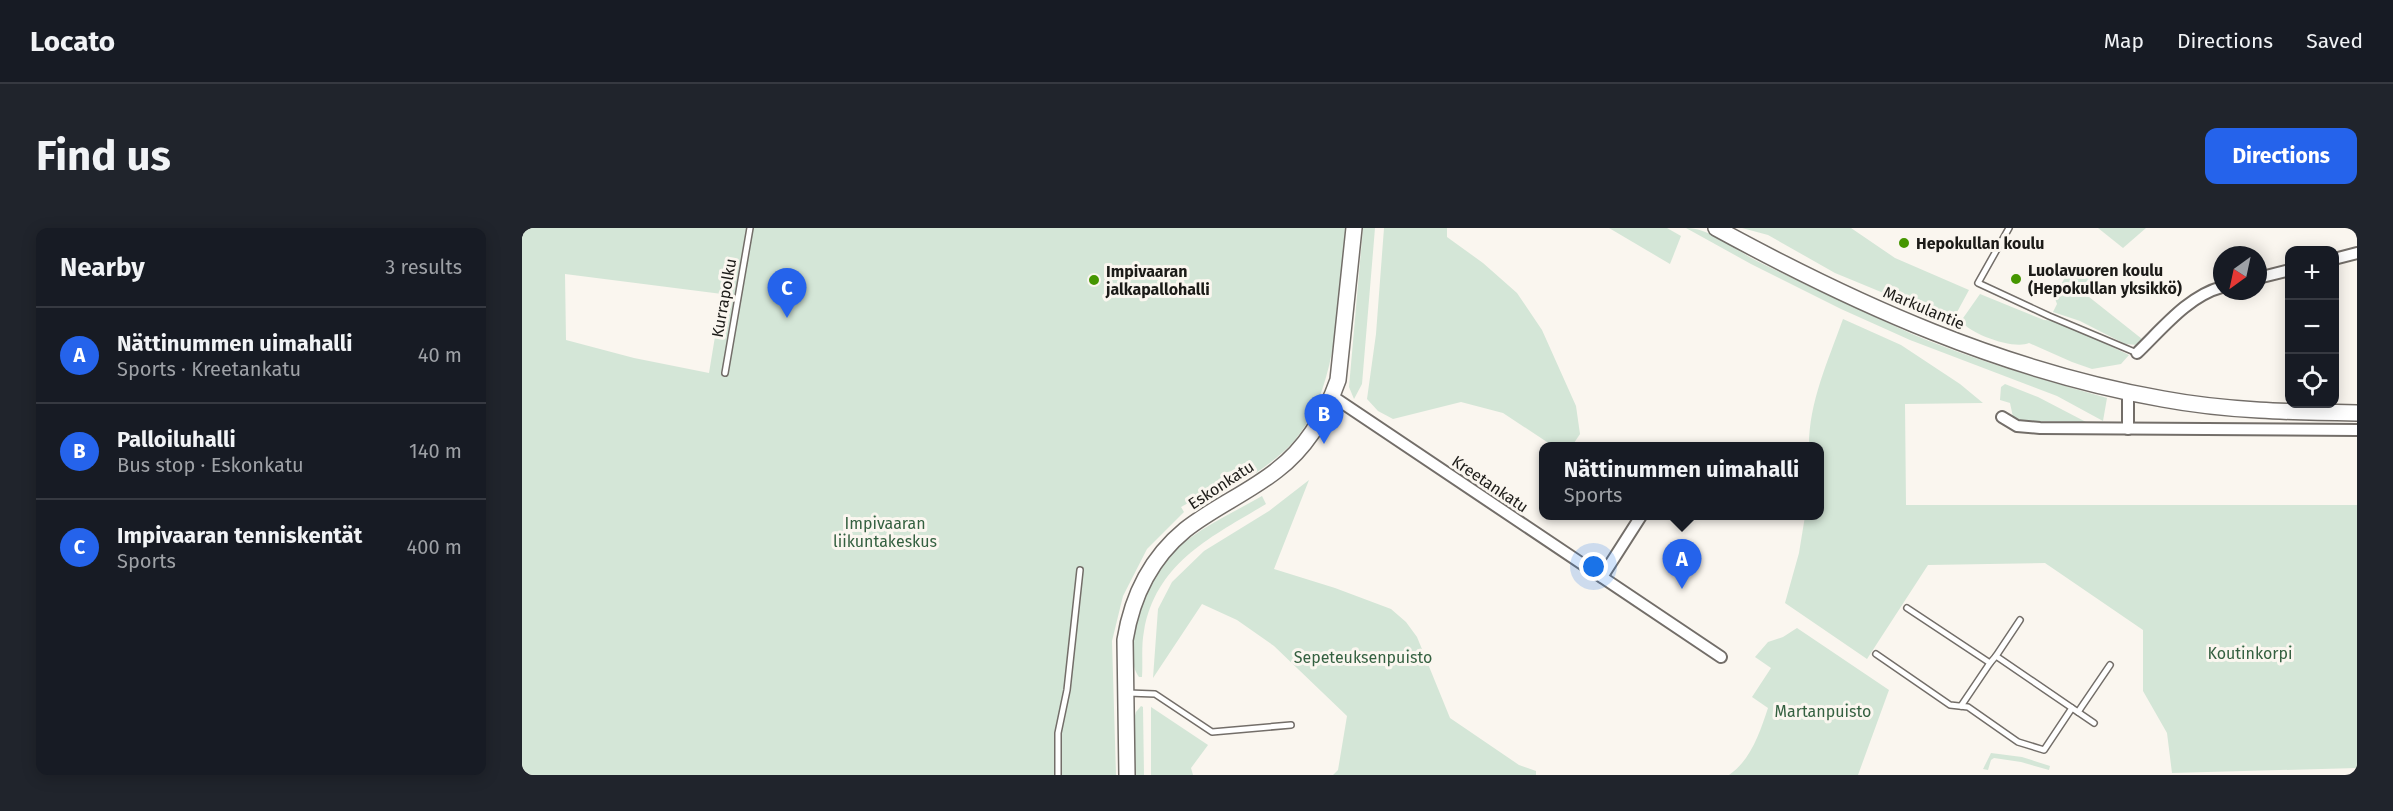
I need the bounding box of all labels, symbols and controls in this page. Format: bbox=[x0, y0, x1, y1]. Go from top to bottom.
text: Locato bbox=[30, 25, 115, 58]
text: Map bbox=[2104, 28, 2144, 54]
text: Directions bbox=[2177, 28, 2273, 54]
text: Saved bbox=[2306, 28, 2363, 54]
button: Directions bbox=[2205, 128, 2357, 184]
text: Find us bbox=[36, 131, 171, 181]
place label: Hepokullan koulu bbox=[1916, 234, 2044, 253]
marker: Hepokullan koulu bbox=[1897, 236, 1911, 250]
north arrow bbox=[2213, 246, 2267, 300]
map controls bbox=[2285, 246, 2339, 408]
button: + bbox=[2285, 246, 2339, 300]
text: Nearby bbox=[60, 252, 145, 283]
text: 3 results bbox=[385, 255, 462, 279]
street label: Kurrapolku bbox=[708, 257, 740, 339]
place label: Luolavuoren koulu (Hepokullan yksikkö) bbox=[2028, 261, 2182, 298]
place label: Impivaaran jalkapallohalli bbox=[1105, 262, 1210, 299]
pin: C bbox=[768, 268, 806, 318]
marker: Luolavuoren koulu (Hepokullan yksikkö) bbox=[2009, 272, 2023, 286]
marker: Impivaaran jalkapallohalli bbox=[1087, 273, 1101, 287]
street label: Markulantie bbox=[1881, 282, 1967, 334]
button: − bbox=[2285, 300, 2339, 354]
text: Nättinummen uimahalli bbox=[117, 330, 353, 357]
text: A bbox=[74, 343, 85, 367]
text: 40 m bbox=[418, 343, 462, 367]
button: locate bbox=[2285, 354, 2339, 408]
text: Sports · Kreetankatu bbox=[117, 357, 301, 381]
pin: B bbox=[1304, 394, 1344, 444]
text: Palloiluhalli bbox=[117, 426, 236, 453]
text: B bbox=[73, 439, 86, 463]
text: 140 m bbox=[409, 439, 462, 463]
popup bbox=[1539, 442, 1824, 520]
street label: Kreetankatu bbox=[1448, 452, 1532, 516]
text: Bus stop · Eskonkatu bbox=[117, 453, 304, 477]
text: Nättinummen uimahalli bbox=[1564, 456, 1799, 483]
street label: Eskonkatu bbox=[1185, 457, 1257, 513]
text: Sports bbox=[1564, 483, 1622, 507]
park label: Impivaaran liikuntakeskus bbox=[833, 514, 937, 551]
text: Impivaaran tenniskentät bbox=[117, 522, 362, 549]
text: C bbox=[74, 535, 85, 559]
text: 400 m bbox=[407, 535, 462, 559]
pin: A bbox=[1662, 540, 1702, 589]
text: Sports bbox=[117, 549, 176, 573]
your location bbox=[1579, 552, 1608, 581]
park label: Koutinkorpi bbox=[2207, 644, 2293, 663]
park label: Sepeteuksenpuisto bbox=[1294, 648, 1432, 667]
park label: Martanpuisto bbox=[1775, 702, 1871, 721]

